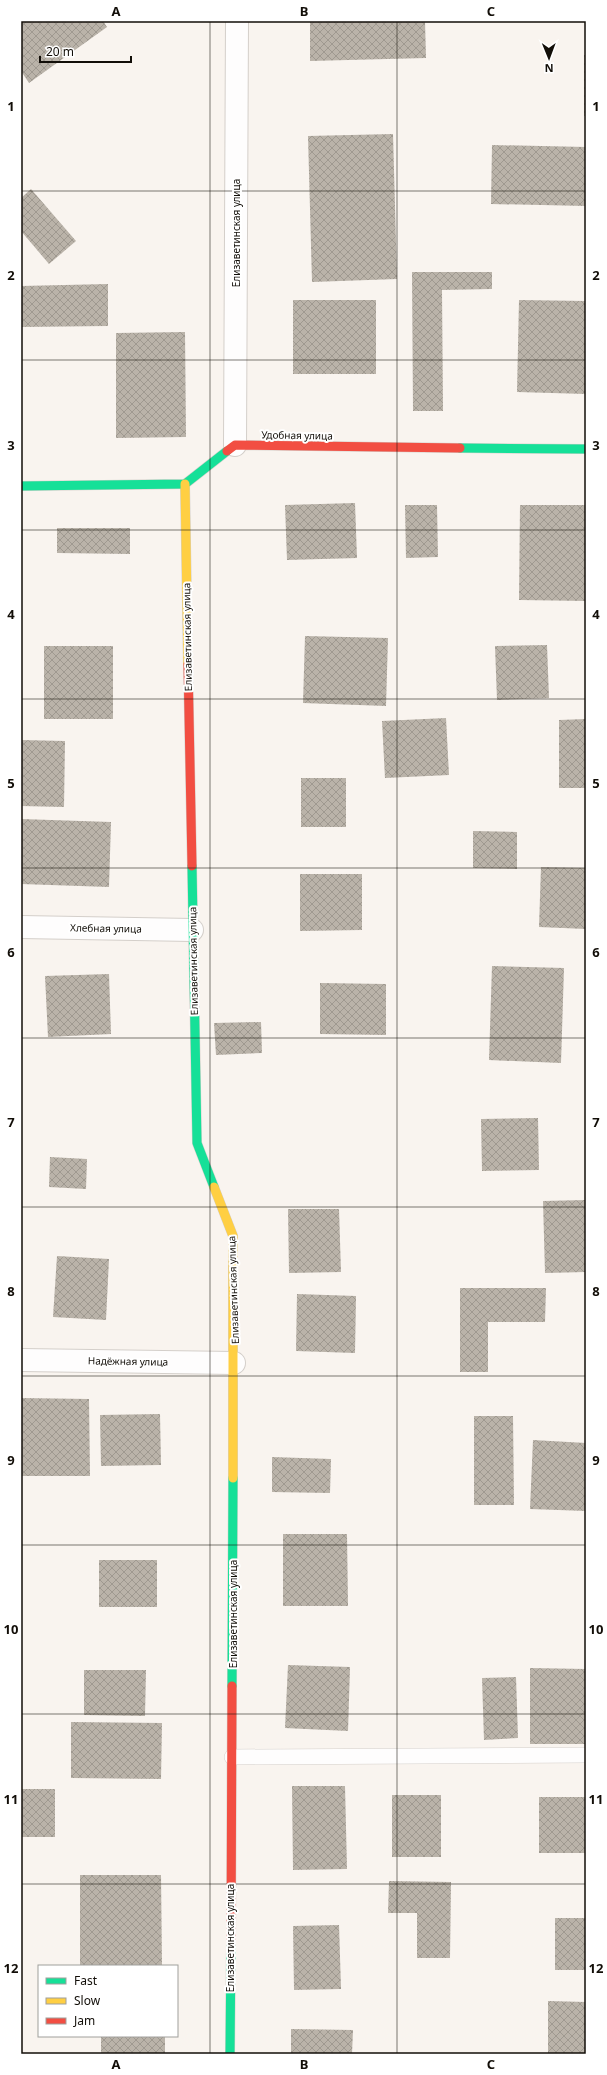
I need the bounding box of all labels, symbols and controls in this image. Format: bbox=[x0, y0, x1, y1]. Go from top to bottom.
text: A bbox=[112, 2, 121, 20]
text: B bbox=[300, 2, 308, 20]
text: C bbox=[487, 2, 495, 20]
scale bar bbox=[40, 38, 131, 64]
north arrow bbox=[529, 38, 569, 78]
text: 20 m bbox=[46, 43, 74, 60]
text: N bbox=[545, 61, 554, 76]
text: 1 bbox=[7, 97, 15, 115]
text: 1 bbox=[592, 97, 600, 115]
street label: Елизаветинская улица bbox=[229, 179, 243, 287]
text: 2 bbox=[7, 266, 15, 284]
text: 2 bbox=[592, 266, 600, 284]
street label: Удобная улица bbox=[261, 427, 333, 443]
text: 3 bbox=[7, 436, 15, 454]
text: 3 bbox=[592, 436, 600, 454]
street label: Елизаветинская улица bbox=[179, 583, 195, 691]
text: 4 bbox=[7, 605, 15, 623]
text: 4 bbox=[592, 605, 600, 623]
text: 5 bbox=[7, 774, 15, 792]
text: 5 bbox=[592, 774, 600, 792]
street label: Елизаветинская улица bbox=[185, 907, 201, 1015]
street label: Хлебная улица bbox=[70, 920, 142, 936]
text: 6 bbox=[7, 943, 15, 961]
text: 6 bbox=[592, 943, 600, 961]
text: 7 bbox=[7, 1113, 15, 1131]
text: 7 bbox=[592, 1113, 600, 1131]
street label: Елизаветинская улица bbox=[224, 1236, 242, 1344]
text: 8 bbox=[7, 1282, 15, 1300]
text: 8 bbox=[592, 1282, 600, 1300]
street label: Надёжная улица bbox=[88, 1353, 168, 1369]
text: 9 bbox=[7, 1451, 15, 1469]
text: 9 bbox=[592, 1451, 600, 1469]
street label: Елизаветинская улица bbox=[226, 1560, 240, 1668]
text: 10 bbox=[4, 1620, 18, 1638]
text: 10 bbox=[589, 1620, 603, 1638]
text: 11 bbox=[4, 1790, 18, 1808]
text: 11 bbox=[589, 1790, 603, 1808]
street label: Елизаветинская улица bbox=[223, 1884, 237, 1992]
text: 12 bbox=[4, 1959, 18, 1977]
text: 12 bbox=[589, 1959, 603, 1977]
legend bbox=[38, 1965, 178, 2037]
text: Fast bbox=[74, 1972, 98, 1989]
text: Slow bbox=[74, 1992, 101, 2009]
text: Jam bbox=[73, 2012, 95, 2029]
text: A bbox=[112, 2055, 121, 2073]
text: B bbox=[300, 2055, 308, 2073]
text: C bbox=[487, 2055, 495, 2073]

